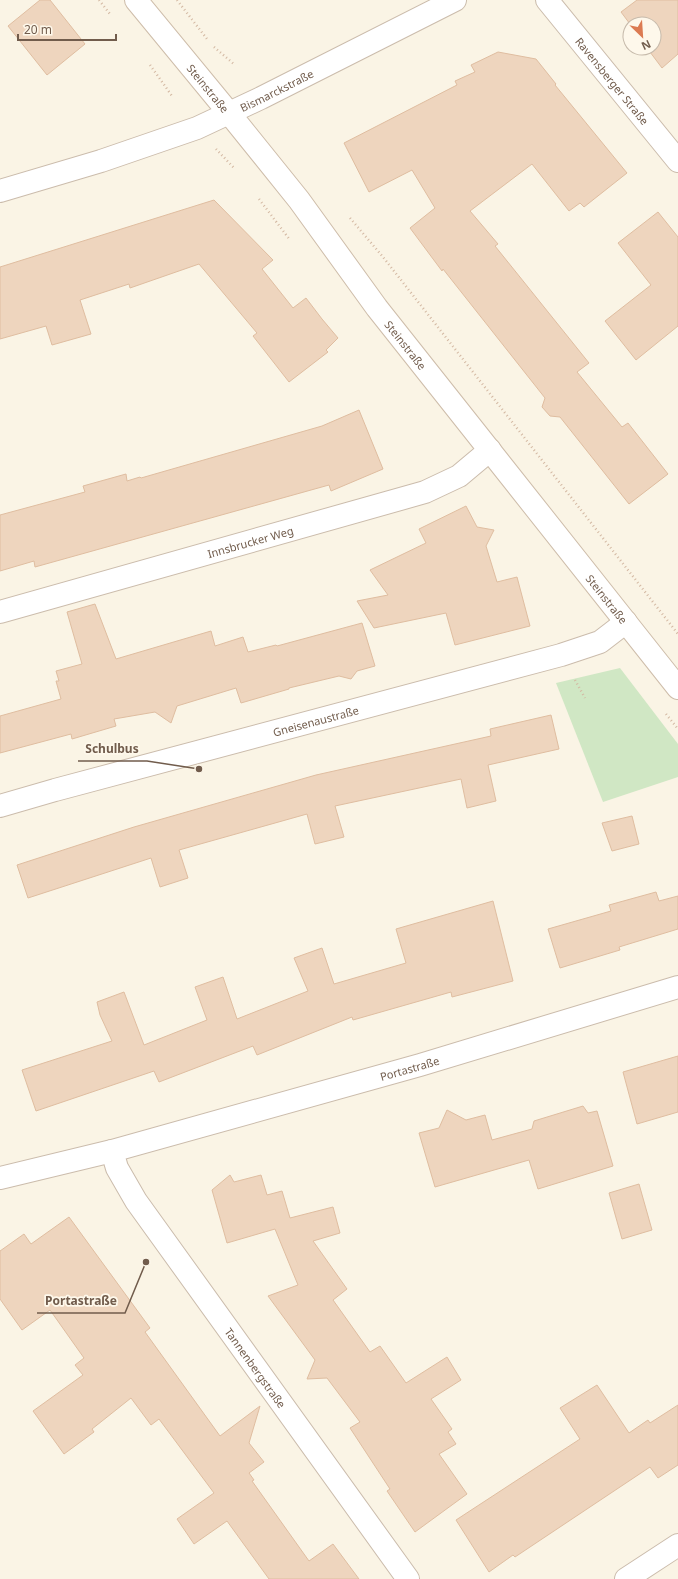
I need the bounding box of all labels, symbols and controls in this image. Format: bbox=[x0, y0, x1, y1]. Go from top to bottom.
scale bar bbox=[18, 16, 116, 42]
north arrow bbox=[622, 16, 662, 56]
text: 20 m bbox=[24, 21, 52, 38]
street label: Ravensberger Straße bbox=[573, 34, 653, 127]
text: N bbox=[639, 37, 654, 54]
street label: Steinstraße bbox=[184, 61, 233, 116]
street label: Bismarckstraße bbox=[237, 65, 316, 114]
street label: Steinstraße bbox=[382, 317, 430, 372]
street label: Innsbrucker Weg bbox=[206, 522, 295, 561]
street label: Steinstraße bbox=[583, 571, 631, 626]
street label: Gneisenaustraße bbox=[271, 702, 360, 739]
callout: Schulbus bbox=[78, 737, 147, 761]
text: Schulbus bbox=[85, 740, 139, 757]
street label: Portastraße bbox=[378, 1052, 441, 1083]
callout: Portastraße bbox=[37, 1289, 125, 1313]
text: Portastraße bbox=[45, 1292, 117, 1309]
street label: Tannenbergstraße bbox=[222, 1325, 290, 1411]

